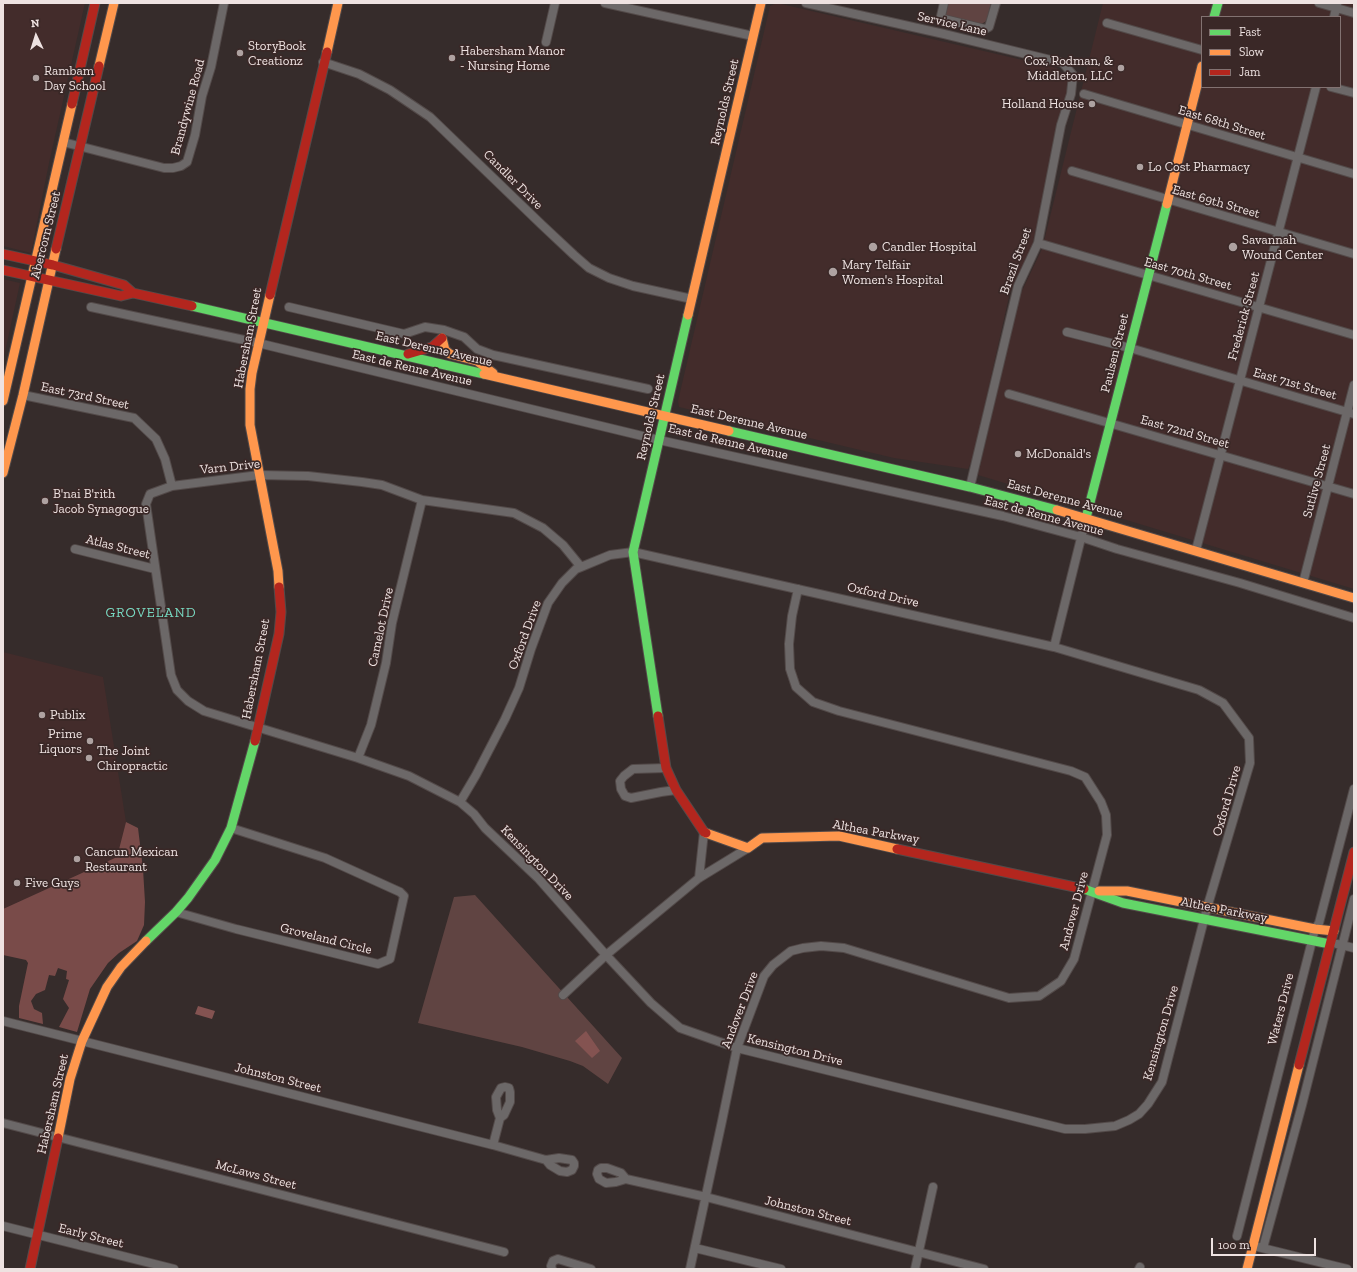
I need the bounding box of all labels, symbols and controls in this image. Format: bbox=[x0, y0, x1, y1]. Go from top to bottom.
street label: Service Lane bbox=[916, 8, 988, 40]
north arrow bbox=[16, 16, 56, 56]
legend bbox=[1201, 16, 1341, 88]
text: N bbox=[30, 17, 40, 30]
text: Fast bbox=[1239, 25, 1261, 39]
place label: StoryBook Creationz bbox=[248, 38, 306, 69]
place label: Habersham Manor - Nursing Home bbox=[460, 43, 565, 74]
text: Slow bbox=[1239, 45, 1264, 59]
marker: StoryBook Creationz bbox=[235, 48, 245, 58]
marker: Habersham Manor - Nursing Home bbox=[447, 53, 457, 63]
place label: Cox, Rodman, & Middleton, LLC bbox=[1024, 53, 1113, 84]
street label: Brandywine Road bbox=[168, 57, 208, 157]
street label: Reynolds Street bbox=[708, 57, 742, 147]
place label: Rambam Day School bbox=[44, 63, 106, 94]
marker: Cox, Rodman, & Middleton, LLC bbox=[1116, 63, 1126, 73]
text: Jam bbox=[1239, 65, 1260, 79]
marker: Rambam Day School bbox=[31, 73, 41, 83]
place label: Holland House bbox=[1002, 96, 1084, 112]
marker: Holland House bbox=[1087, 99, 1097, 109]
street label: East 68th Street bbox=[1176, 102, 1268, 144]
street label: Candler Drive bbox=[480, 147, 546, 213]
place label: Lo Cost Pharmacy bbox=[1148, 159, 1250, 175]
marker: Lo Cost Pharmacy bbox=[1135, 162, 1145, 172]
street label: East 69th Street bbox=[1170, 182, 1262, 222]
street label: Abercorn Street bbox=[28, 190, 64, 280]
street label: Brazil Street bbox=[997, 225, 1035, 297]
place label: Savannah Wound Center bbox=[1242, 232, 1323, 263]
place label: Candler Hospital bbox=[882, 239, 976, 255]
marker: Candler Hospital bbox=[867, 241, 879, 253]
marker: Savannah Wound Center bbox=[1227, 241, 1239, 253]
street label: East 70th Street bbox=[1142, 254, 1234, 294]
place label: Mary Telfair Women's Hospital bbox=[842, 257, 943, 288]
marker: Mary Telfair Women's Hospital bbox=[827, 266, 839, 278]
street label: Frederick Street bbox=[1225, 270, 1263, 362]
street label: Habersham Street bbox=[231, 286, 265, 390]
street label: Paulsen Street bbox=[1098, 312, 1132, 394]
street label: East Derenne Avenue bbox=[374, 328, 494, 370]
street label: East de Renne Avenue bbox=[350, 347, 474, 389]
street label: East 71st Street bbox=[1251, 365, 1339, 403]
street label: Reynolds Street bbox=[634, 372, 668, 462]
street label: East 73rd Street bbox=[40, 379, 130, 413]
street label: East Derenne Avenue bbox=[689, 401, 809, 443]
street label: East 72nd Street bbox=[1139, 412, 1231, 452]
street label: East de Renne Avenue bbox=[666, 421, 790, 463]
street label: Sutlive Street bbox=[1300, 442, 1334, 520]
place label: McDonald's bbox=[1026, 446, 1091, 462]
marker: McDonald's bbox=[1013, 449, 1023, 459]
street label: Varn Drive bbox=[199, 456, 261, 478]
street label: East Derenne Avenue bbox=[1005, 476, 1125, 522]
place label: B'nai B'rith Jacob Synagogue bbox=[53, 486, 149, 517]
street label: East de Renne Avenue bbox=[983, 493, 1105, 539]
marker: B'nai B'rith Jacob Synagogue bbox=[40, 496, 50, 506]
street label: Atlas Street bbox=[84, 531, 152, 563]
street label: Oxford Drive bbox=[846, 579, 920, 611]
street label: Camelot Drive bbox=[365, 586, 397, 668]
street label: Oxford Drive bbox=[505, 598, 545, 672]
district label: GROVELAND bbox=[105, 605, 197, 621]
street label: Habersham Street bbox=[239, 617, 273, 721]
place label: Publix bbox=[50, 707, 85, 723]
marker: Publix bbox=[37, 710, 47, 720]
place label: Prime Liquors bbox=[39, 726, 82, 757]
marker: Prime Liquors bbox=[85, 736, 95, 746]
place label: The Joint Chiropractic bbox=[97, 743, 168, 774]
marker: The Joint Chiropractic bbox=[84, 753, 94, 763]
street label: Oxford Drive bbox=[1209, 764, 1245, 838]
street label: Althea Parkway bbox=[831, 817, 921, 847]
street label: Kensington Drive bbox=[497, 822, 577, 904]
place label: Cancun Mexican Restaurant bbox=[85, 844, 178, 875]
marker: Cancun Mexican Restaurant bbox=[72, 854, 82, 864]
street label: Andover Drive bbox=[1056, 870, 1092, 952]
place label: Five Guys bbox=[25, 875, 79, 891]
marker: Five Guys bbox=[12, 878, 22, 888]
street label: Althea Parkway bbox=[1179, 894, 1269, 926]
street label: Groveland Circle bbox=[279, 920, 373, 958]
street label: Andover Drive bbox=[718, 969, 762, 1051]
street label: Waters Drive bbox=[1265, 971, 1297, 1047]
street label: Kensington Drive bbox=[1140, 984, 1182, 1082]
street label: Kensington Drive bbox=[746, 1031, 844, 1069]
street label: Habersham Street bbox=[34, 1052, 72, 1156]
street label: Johnston Street bbox=[233, 1060, 323, 1096]
street label: McLaws Street bbox=[214, 1157, 298, 1193]
street label: Johnston Street bbox=[763, 1193, 853, 1229]
street label: Early Street bbox=[57, 1220, 125, 1252]
scale bar bbox=[1213, 1230, 1318, 1256]
text: 100 m bbox=[1218, 1238, 1250, 1252]

